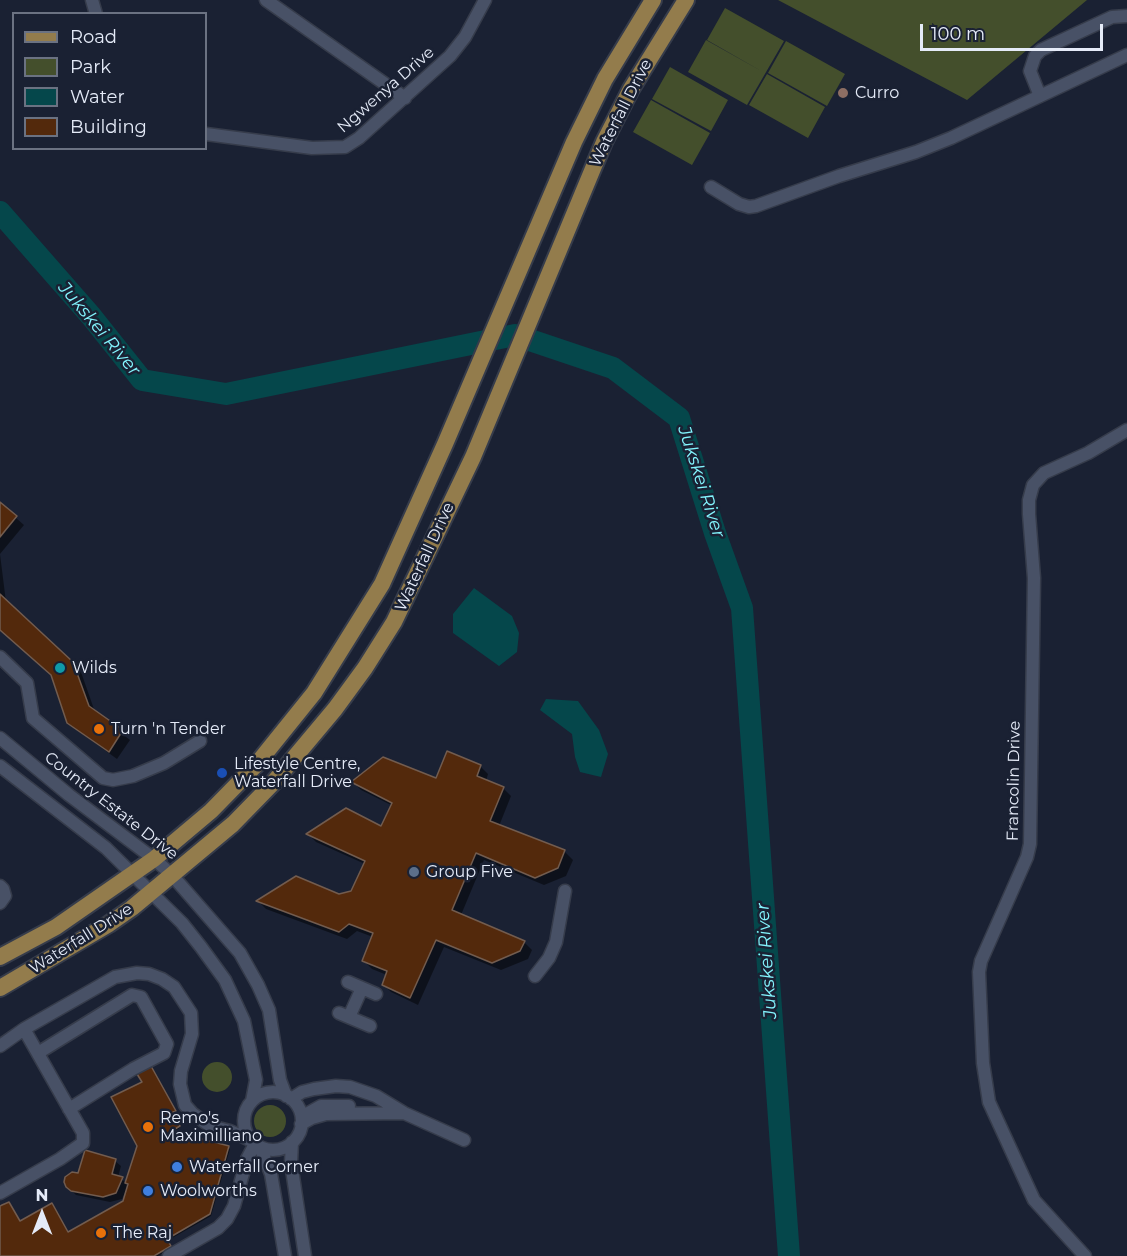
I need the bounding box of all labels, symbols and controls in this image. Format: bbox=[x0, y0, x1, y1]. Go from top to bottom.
legend bbox=[12, 12, 207, 150]
scale bar bbox=[923, 12, 1106, 50]
text: 100 m bbox=[931, 23, 985, 45]
text: Road bbox=[70, 26, 117, 48]
street label: Ngwenya Drive bbox=[334, 43, 438, 137]
text: Park bbox=[70, 56, 111, 78]
street label: Waterfall Drive bbox=[586, 56, 656, 170]
place label: Curro bbox=[855, 83, 899, 103]
text: Water bbox=[70, 86, 125, 108]
marker: Curro bbox=[836, 86, 850, 100]
text: Building bbox=[70, 116, 147, 138]
water label: Jukskei River bbox=[53, 278, 145, 380]
water label: Jukskei River bbox=[673, 423, 729, 541]
street label: Waterfall Drive bbox=[391, 499, 459, 615]
place label: Wilds bbox=[72, 658, 117, 678]
marker: Wilds bbox=[53, 661, 67, 675]
place label: Turn 'n Tender bbox=[111, 719, 226, 739]
street label: Francolin Drive bbox=[1003, 721, 1025, 841]
marker: Turn 'n Tender bbox=[92, 722, 106, 736]
street label: Country Estate Drive bbox=[40, 748, 182, 864]
place label: Lifestyle Centre, Waterfall Drive bbox=[234, 754, 360, 792]
marker: Lifestyle Centre, Waterfall Drive bbox=[215, 766, 229, 780]
place label: Group Five bbox=[426, 862, 513, 882]
marker: Group Five bbox=[407, 865, 421, 879]
street label: Waterfall Drive bbox=[26, 900, 136, 978]
water label: Jukskei River bbox=[752, 902, 782, 1020]
place label: Remo's Maximilliano bbox=[160, 1108, 262, 1146]
marker: Remo's Maximilliano bbox=[141, 1120, 155, 1134]
place label: Waterfall Corner bbox=[189, 1157, 319, 1177]
marker: Waterfall Corner bbox=[170, 1160, 184, 1174]
place label: Woolworths bbox=[160, 1181, 257, 1201]
north arrow bbox=[12, 1184, 72, 1244]
marker: Woolworths bbox=[141, 1184, 155, 1198]
text: N bbox=[36, 1186, 48, 1205]
place label: The Raj bbox=[113, 1223, 172, 1243]
marker: The Raj bbox=[94, 1226, 108, 1240]

